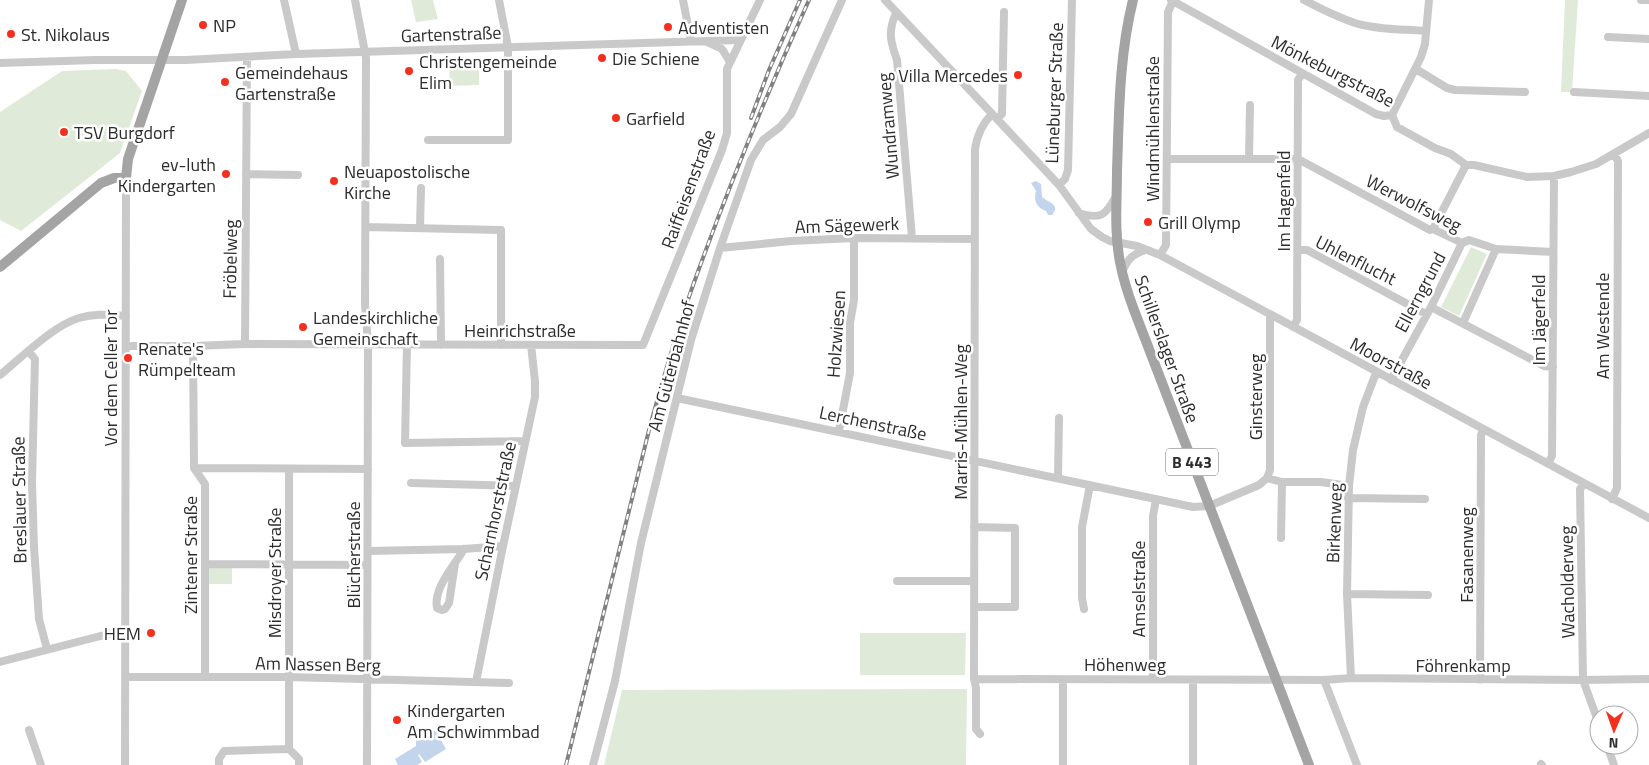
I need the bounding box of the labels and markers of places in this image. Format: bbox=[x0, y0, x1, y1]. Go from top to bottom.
place label: NP bbox=[213, 12, 236, 39]
place label: Adventisten bbox=[678, 14, 769, 41]
marker: NP bbox=[197, 19, 209, 31]
place label: St. Nikolaus bbox=[21, 21, 110, 48]
marker: Adventisten bbox=[662, 21, 674, 33]
marker: St. Nikolaus bbox=[5, 28, 17, 40]
place label: Die Schiene bbox=[612, 45, 700, 72]
place label: Christengemeinde Elim bbox=[419, 48, 557, 96]
marker: Die Schiene bbox=[596, 52, 608, 64]
place label: Gemeindehaus Gartenstraße bbox=[235, 59, 348, 107]
place label: Villa Mercedes bbox=[898, 62, 1008, 89]
marker: Christengemeinde Elim bbox=[403, 65, 415, 77]
marker: Villa Mercedes bbox=[1012, 69, 1024, 81]
marker: Gemeindehaus Gartenstraße bbox=[219, 76, 231, 88]
place label: Garfield bbox=[626, 105, 685, 132]
marker: Garfield bbox=[610, 112, 622, 124]
place label: TSV Burgdorf bbox=[74, 119, 175, 146]
marker: TSV Burgdorf bbox=[58, 126, 70, 138]
place label: ev-luth Kindergarten bbox=[118, 151, 216, 199]
place label: Neuapostolische Kirche bbox=[344, 158, 470, 206]
marker: ev-luth Kindergarten bbox=[220, 168, 232, 180]
marker: Neuapostolische Kirche bbox=[328, 175, 340, 187]
place label: Grill Olymp bbox=[1158, 209, 1241, 236]
marker: Grill Olymp bbox=[1142, 216, 1154, 228]
place label: Landeskirchliche Gemeinschaft bbox=[313, 304, 438, 352]
marker: Landeskirchliche Gemeinschaft bbox=[297, 321, 309, 333]
place label: Renate's Rümpelteam bbox=[138, 335, 236, 383]
marker: Renate's Rümpelteam bbox=[122, 352, 134, 364]
place label: HEM bbox=[104, 620, 141, 647]
marker: HEM bbox=[145, 627, 157, 639]
place label: Kindergarten Am Schwimmbad bbox=[407, 697, 540, 745]
marker: Kindergarten Am Schwimmbad bbox=[391, 714, 403, 726]

